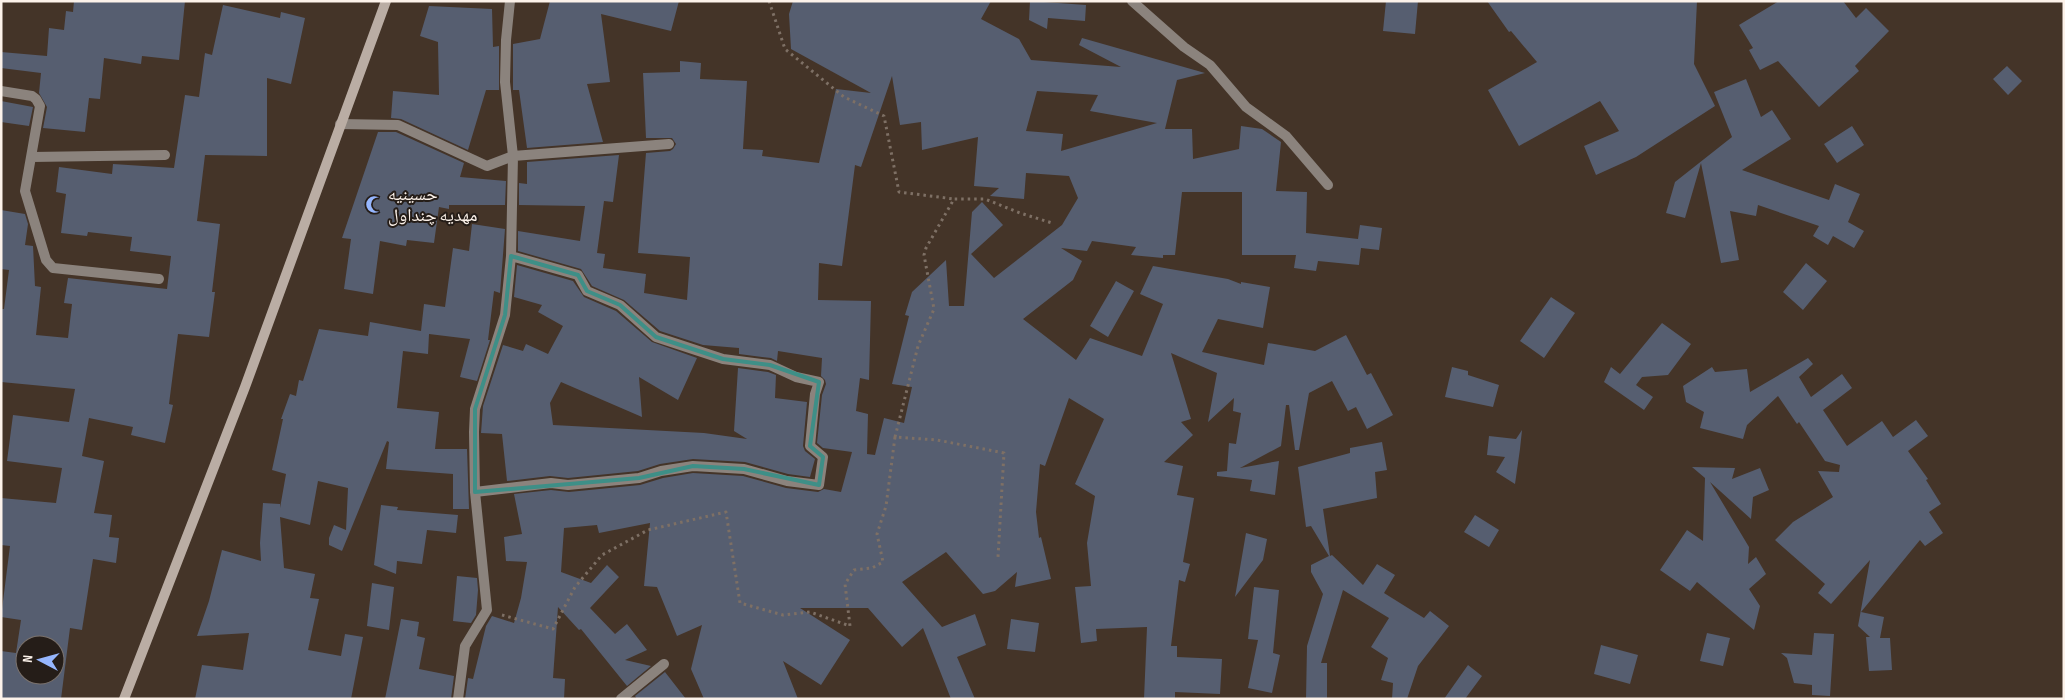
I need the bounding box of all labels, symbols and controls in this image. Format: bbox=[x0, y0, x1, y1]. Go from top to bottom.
place label: حسینیه مهدیه چنداول bbox=[388, 184, 477, 226]
mosque icon: حسینیه مهدیه چنداول bbox=[364, 194, 384, 214]
north arrow bbox=[15, 635, 65, 685]
text: N bbox=[19, 654, 36, 663]

